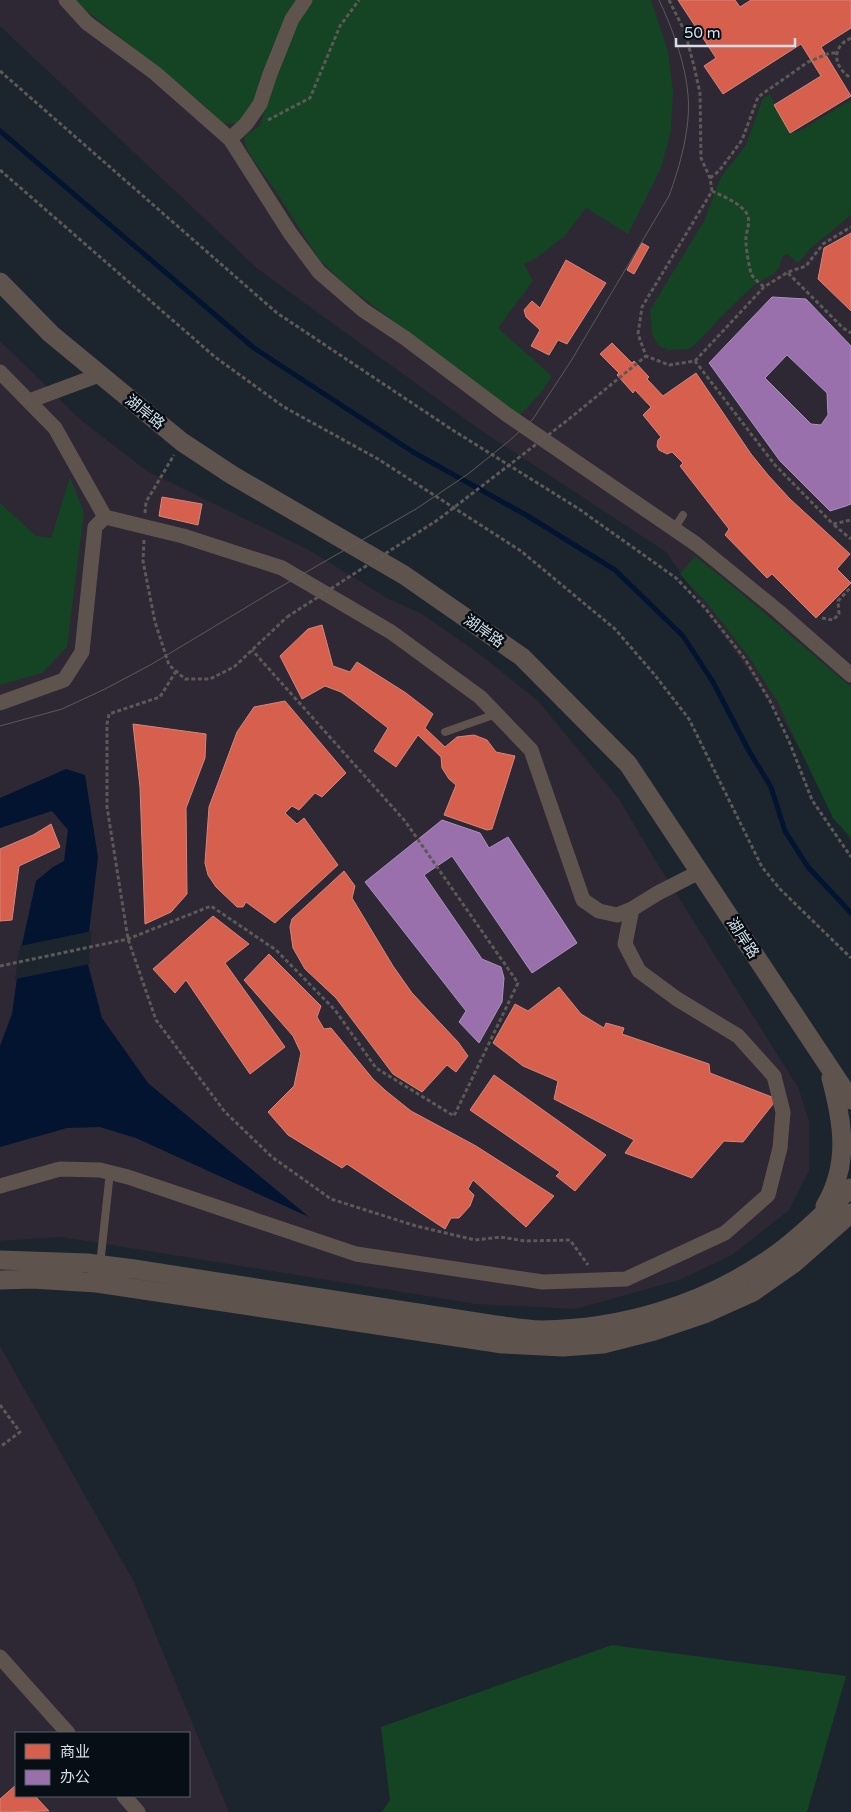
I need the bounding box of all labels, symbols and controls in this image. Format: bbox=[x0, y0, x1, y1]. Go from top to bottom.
scale bar bbox=[676, 15, 795, 47]
text: 50 m bbox=[684, 24, 721, 42]
street label: 湖岸路 bbox=[122, 391, 168, 433]
street label: 湖岸路 bbox=[460, 611, 508, 651]
street label: 湖岸路 bbox=[723, 914, 763, 962]
legend bbox=[15, 1732, 190, 1797]
text: 商业 bbox=[60, 1743, 90, 1761]
text: 办公 bbox=[60, 1768, 90, 1786]

